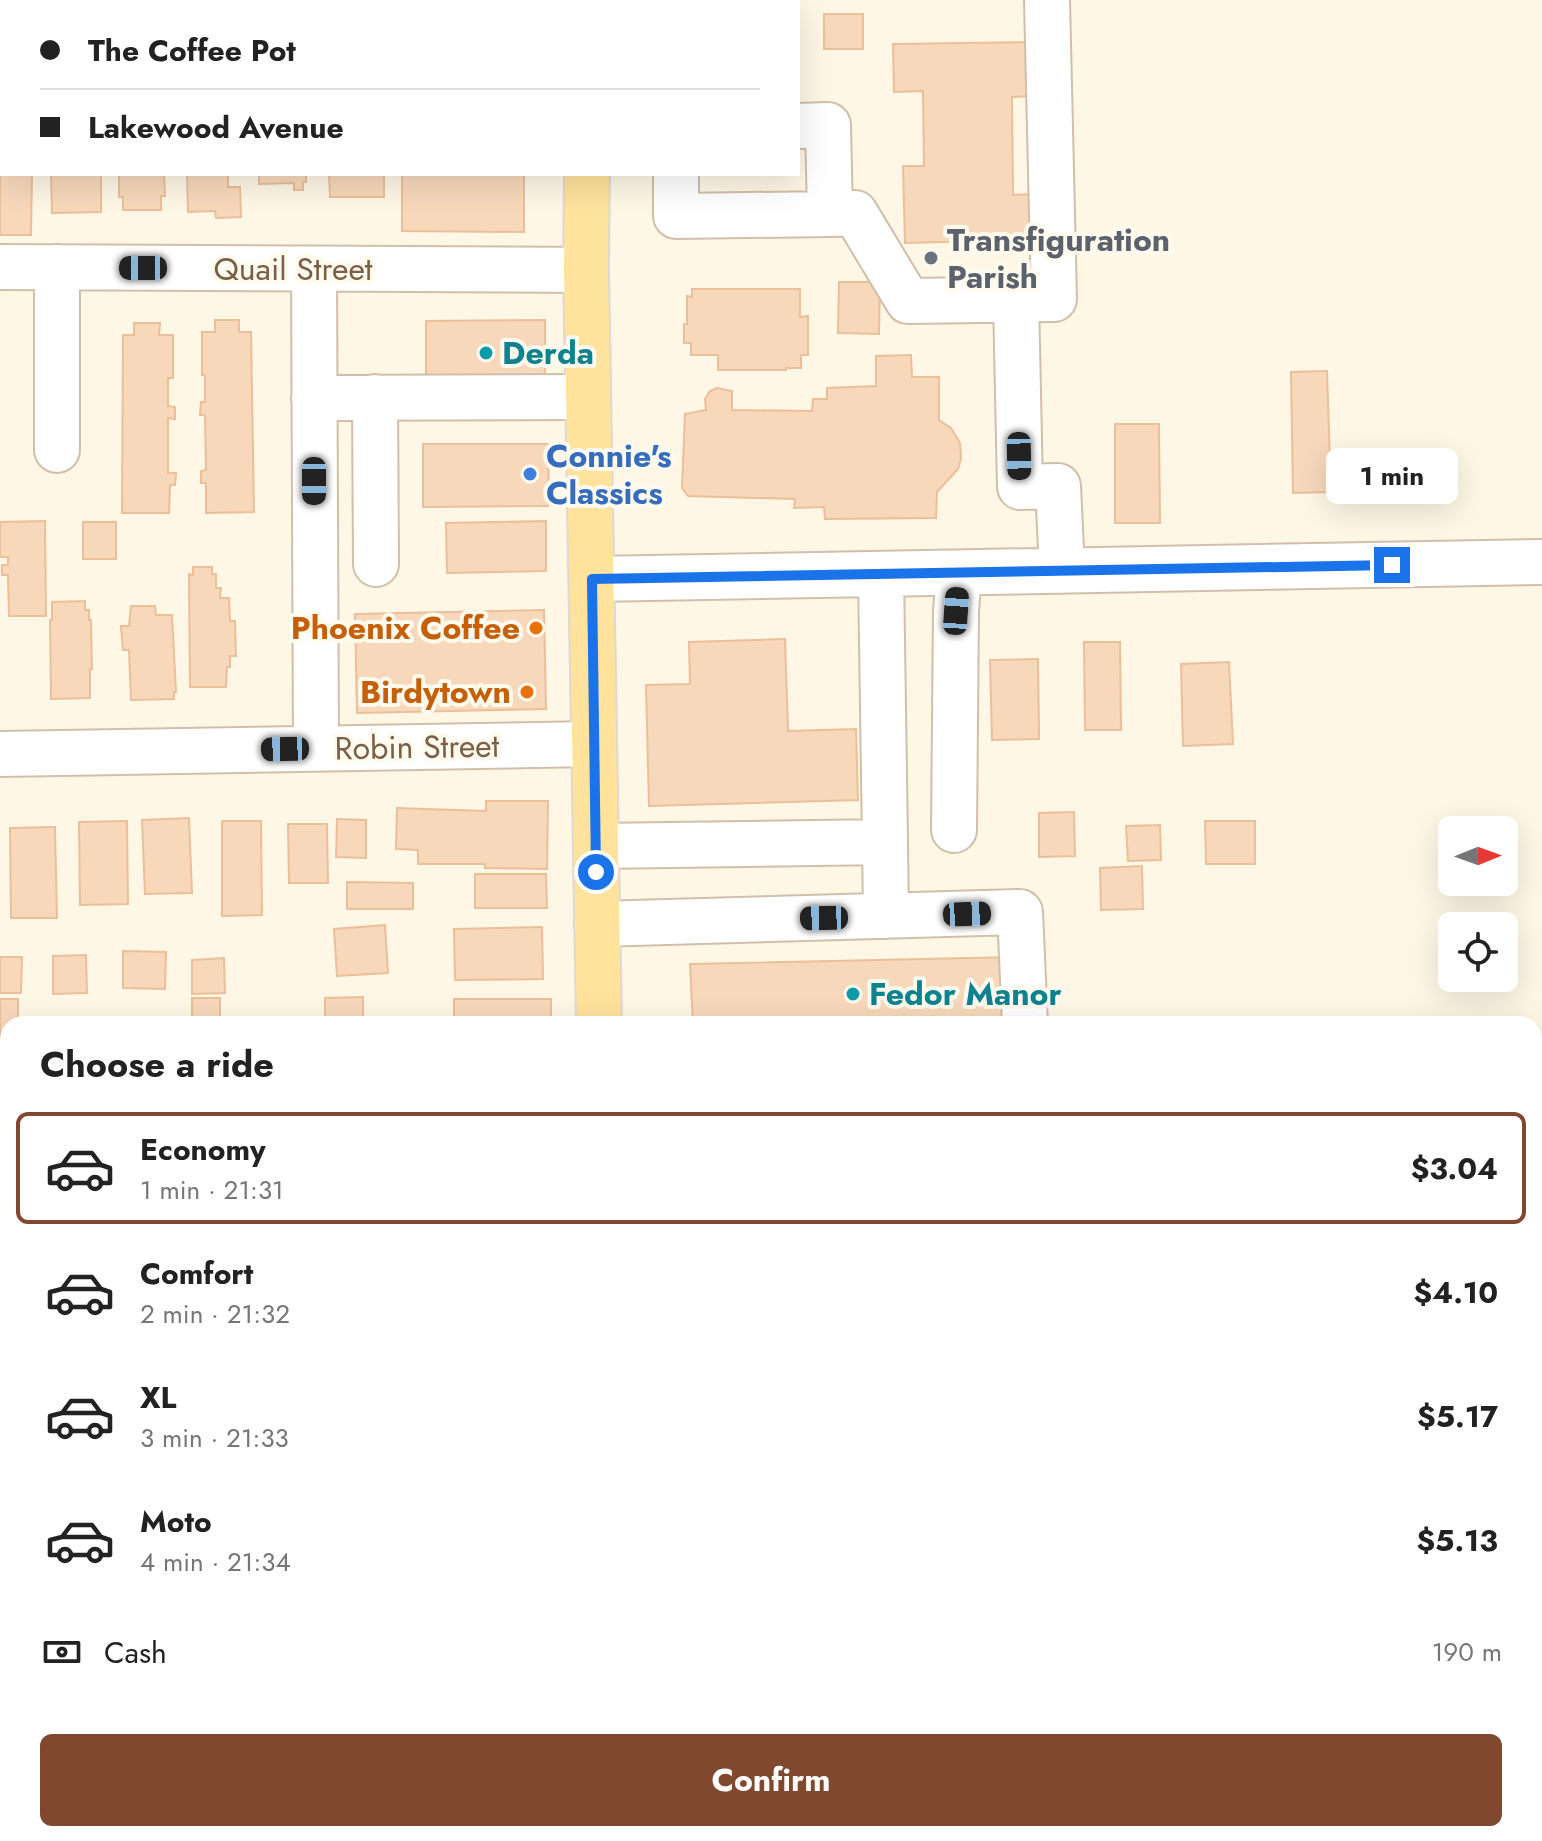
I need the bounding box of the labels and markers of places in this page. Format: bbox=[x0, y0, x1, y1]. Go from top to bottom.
place label: Transfiguration Parish bbox=[947, 217, 1170, 300]
marker: Transfiguration Parish bbox=[922, 249, 940, 267]
place label: Derda bbox=[502, 330, 594, 376]
marker: Derda bbox=[477, 344, 495, 362]
place label: Connie's Classics bbox=[546, 433, 672, 516]
marker: Connie's Classics bbox=[521, 465, 539, 483]
place label: Phoenix Coffee bbox=[291, 605, 520, 651]
marker: Phoenix Coffee bbox=[527, 619, 545, 637]
place label: Birdytown bbox=[360, 669, 511, 715]
marker: Birdytown bbox=[518, 683, 536, 701]
place label: Fedor Manor bbox=[869, 971, 1062, 1017]
marker: Fedor Manor bbox=[844, 985, 862, 1003]

